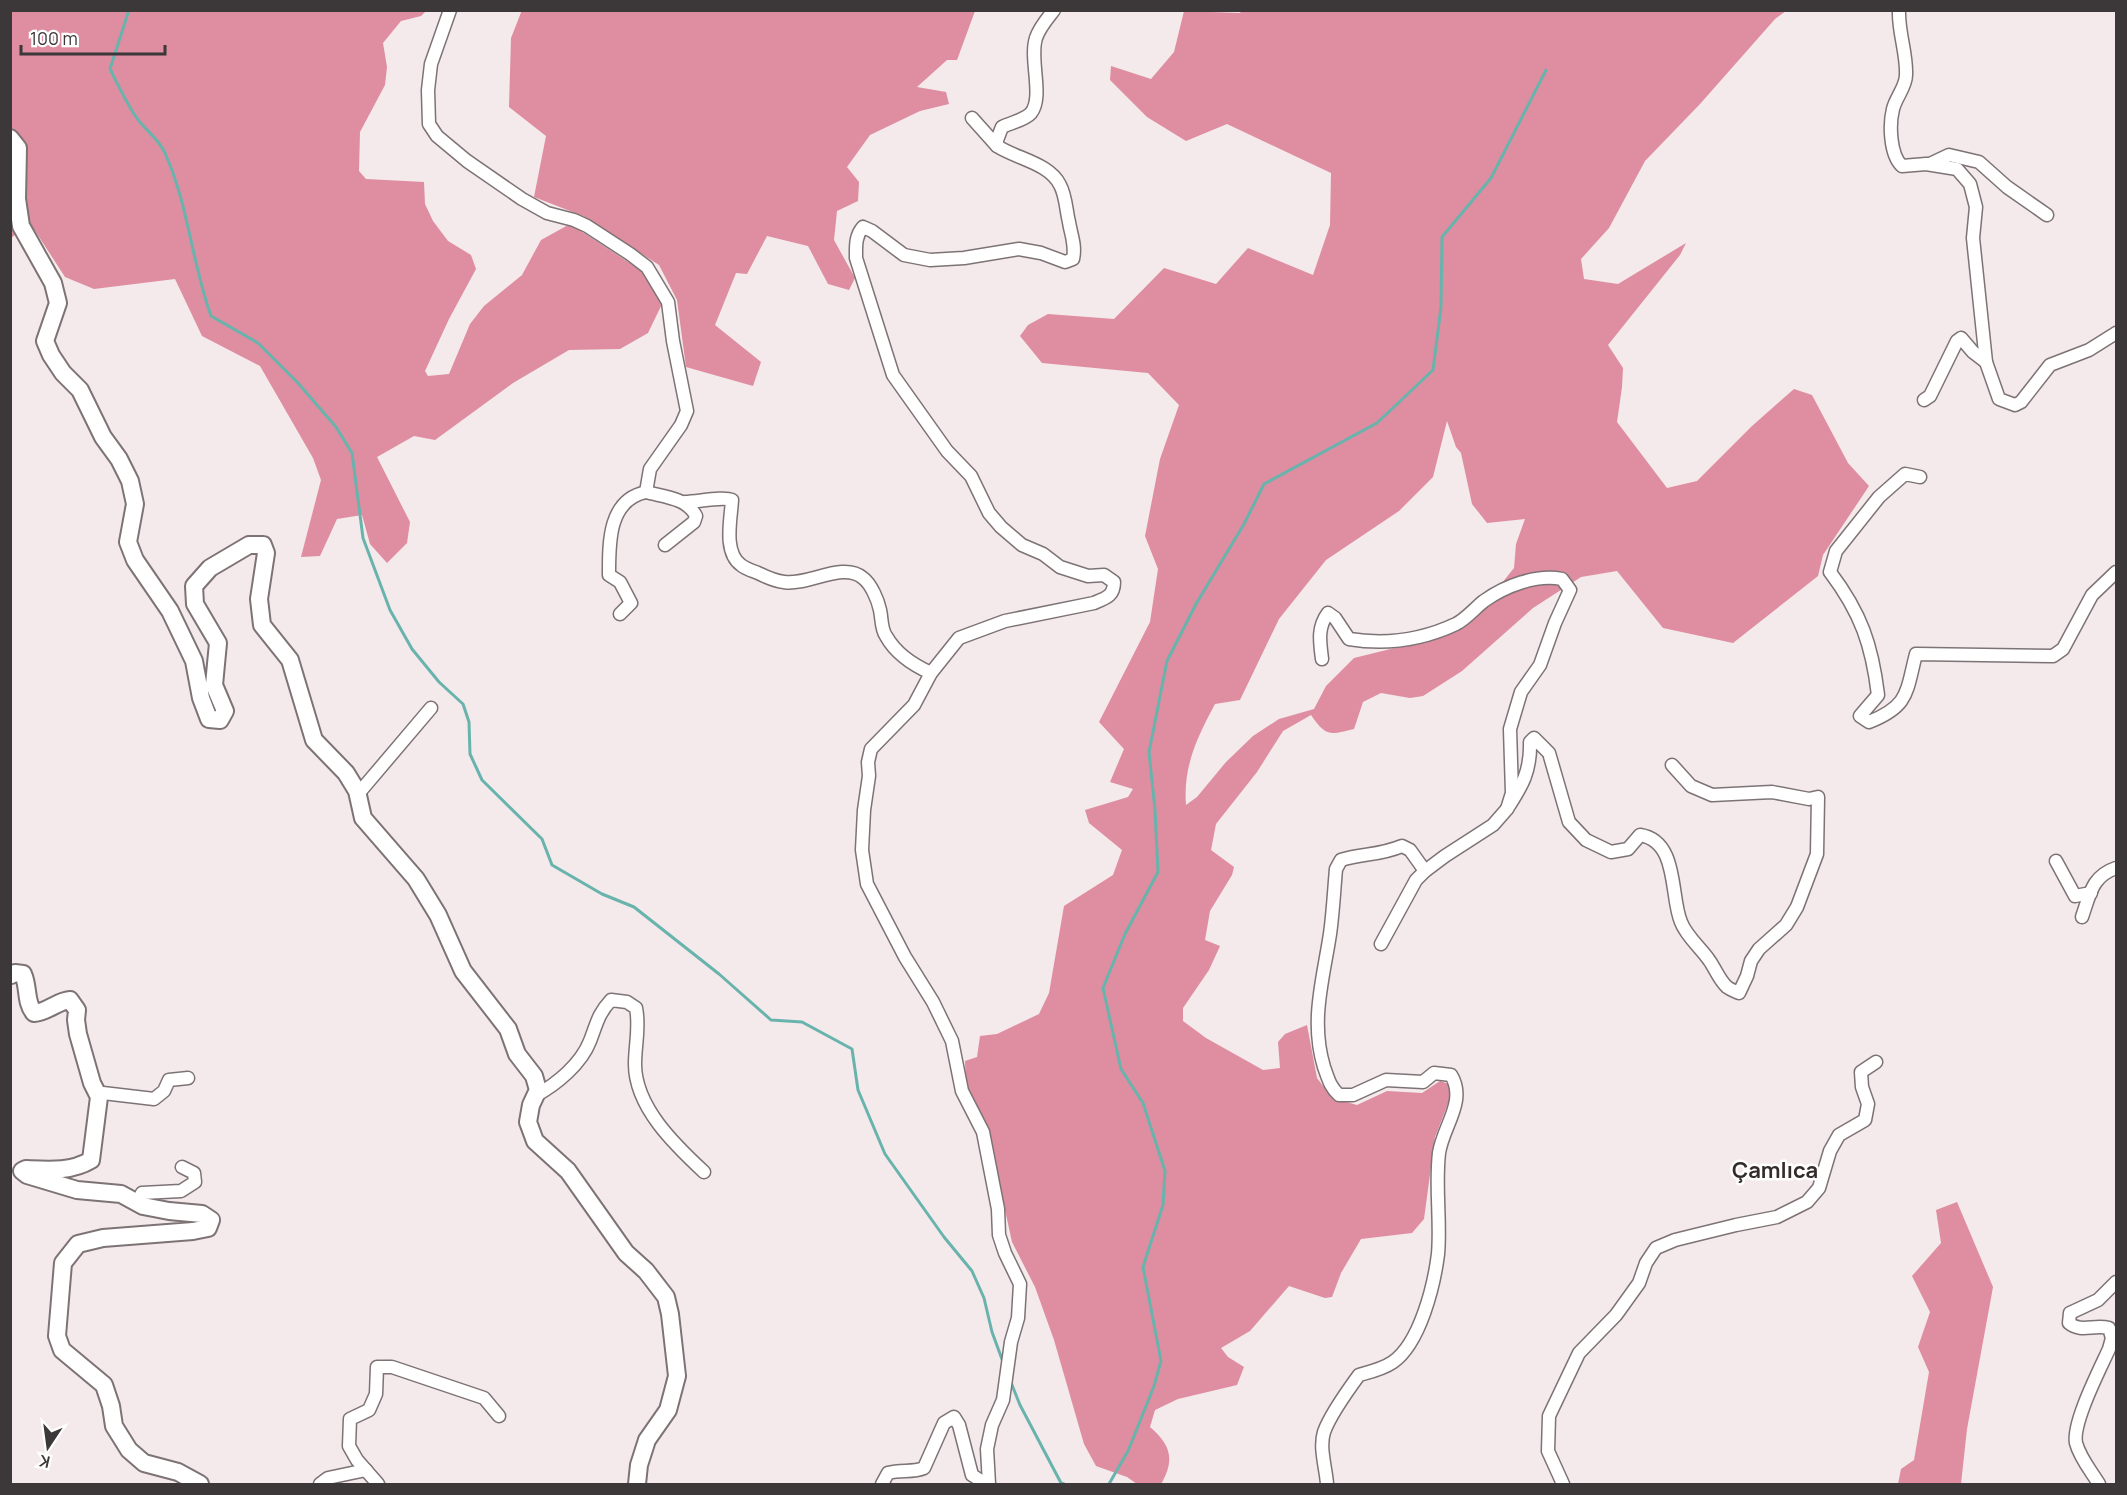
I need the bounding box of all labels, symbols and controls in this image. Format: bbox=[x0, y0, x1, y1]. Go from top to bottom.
scale bar bbox=[21, 18, 165, 56]
text: 100 m bbox=[30, 26, 78, 50]
district label: Çamlıca bbox=[1732, 1155, 1818, 1185]
north arrow bbox=[18, 1417, 78, 1477]
text: K bbox=[36, 1450, 52, 1473]

